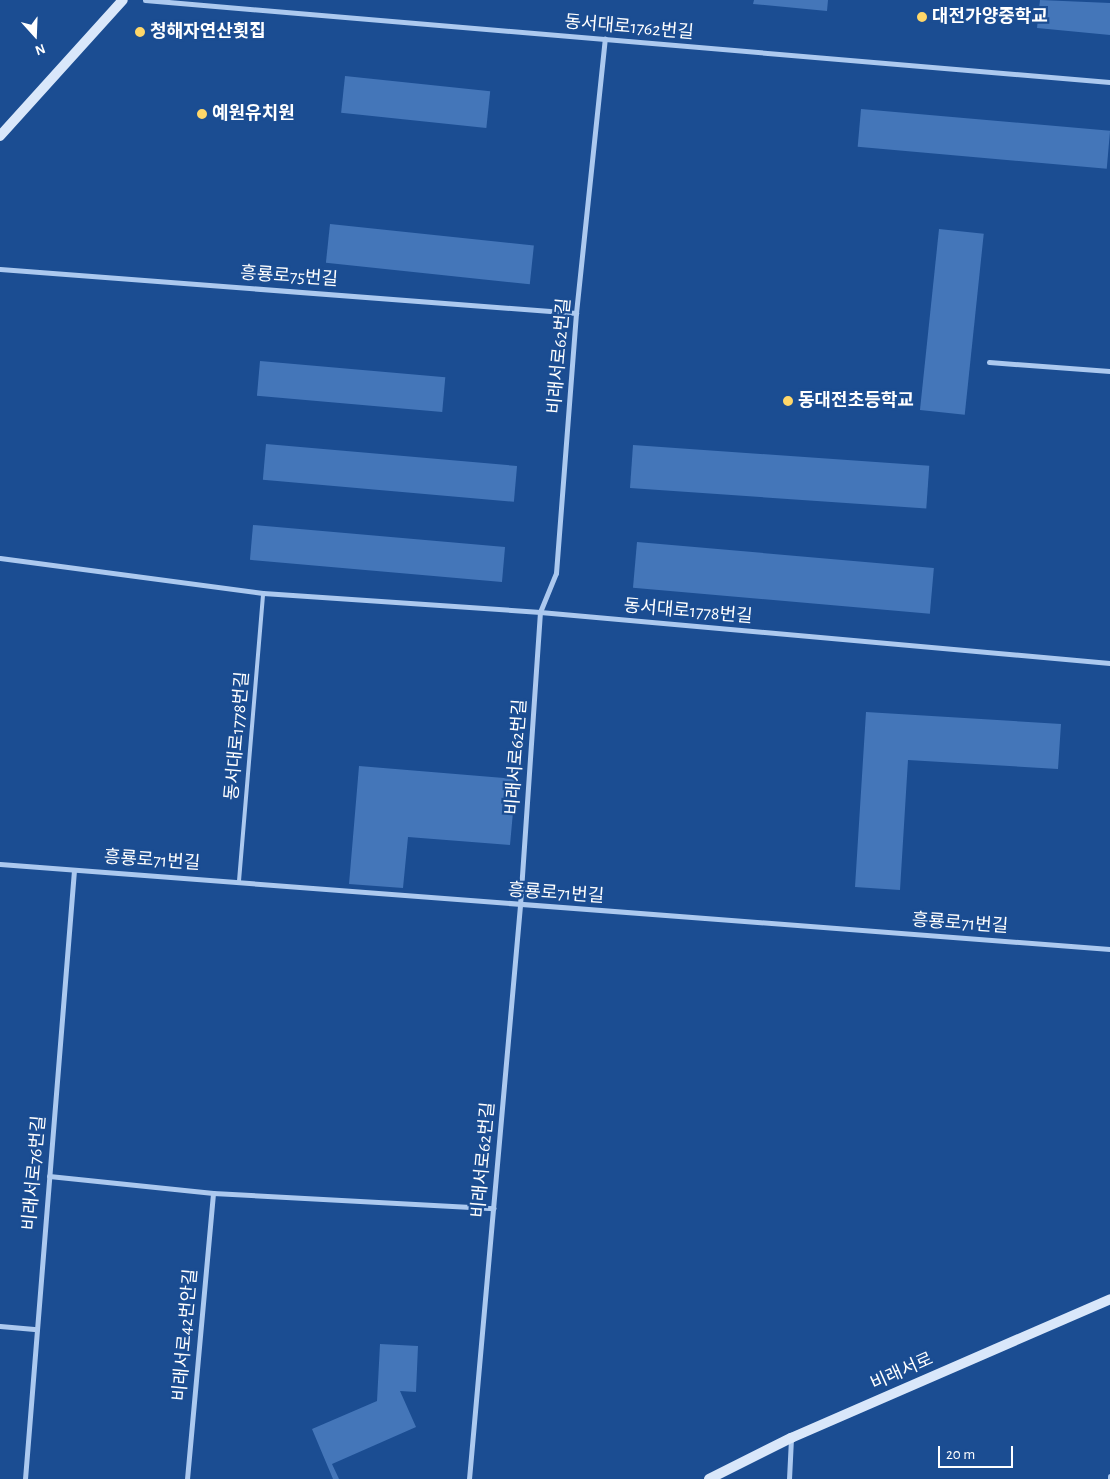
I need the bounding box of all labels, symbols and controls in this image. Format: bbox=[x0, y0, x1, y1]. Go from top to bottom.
place label: 대전가양중학교 bbox=[932, 6, 1048, 28]
north arrow bbox=[10, 10, 60, 60]
marker: 대전가양중학교 bbox=[916, 11, 928, 23]
street label: 동서대로1762번길 bbox=[563, 12, 695, 44]
place label: 청해자연산횟집 bbox=[150, 21, 266, 43]
marker: 청해자연산횟집 bbox=[134, 26, 146, 38]
text: N bbox=[33, 41, 47, 57]
place label: 예원유치원 bbox=[212, 103, 295, 125]
marker: 예원유치원 bbox=[196, 108, 208, 120]
street label: 흥룡로75번길 bbox=[239, 263, 339, 291]
street label: 비래서로62번길 bbox=[544, 297, 576, 415]
place label: 동대전초등학교 bbox=[798, 390, 914, 412]
marker: 동대전초등학교 bbox=[782, 395, 794, 407]
street label: 동서대로1778번길 bbox=[623, 596, 753, 628]
street label: 동서대로1778번길 bbox=[222, 671, 254, 801]
street label: 비래서로62번길 bbox=[502, 698, 532, 816]
street label: 흥룡로71번길 bbox=[103, 847, 201, 875]
street label: 흥룡로71번길 bbox=[507, 880, 605, 908]
street label: 흥룡로71번길 bbox=[911, 910, 1009, 938]
street label: 비래서로62번길 bbox=[468, 1101, 500, 1219]
street label: 비래서로76번길 bbox=[19, 1115, 51, 1231]
street label: 비래서로42번안길 bbox=[169, 1268, 203, 1402]
street label: 비래서로 bbox=[867, 1349, 937, 1395]
scale bar bbox=[940, 1436, 1015, 1468]
text: 20 m bbox=[946, 1447, 975, 1462]

